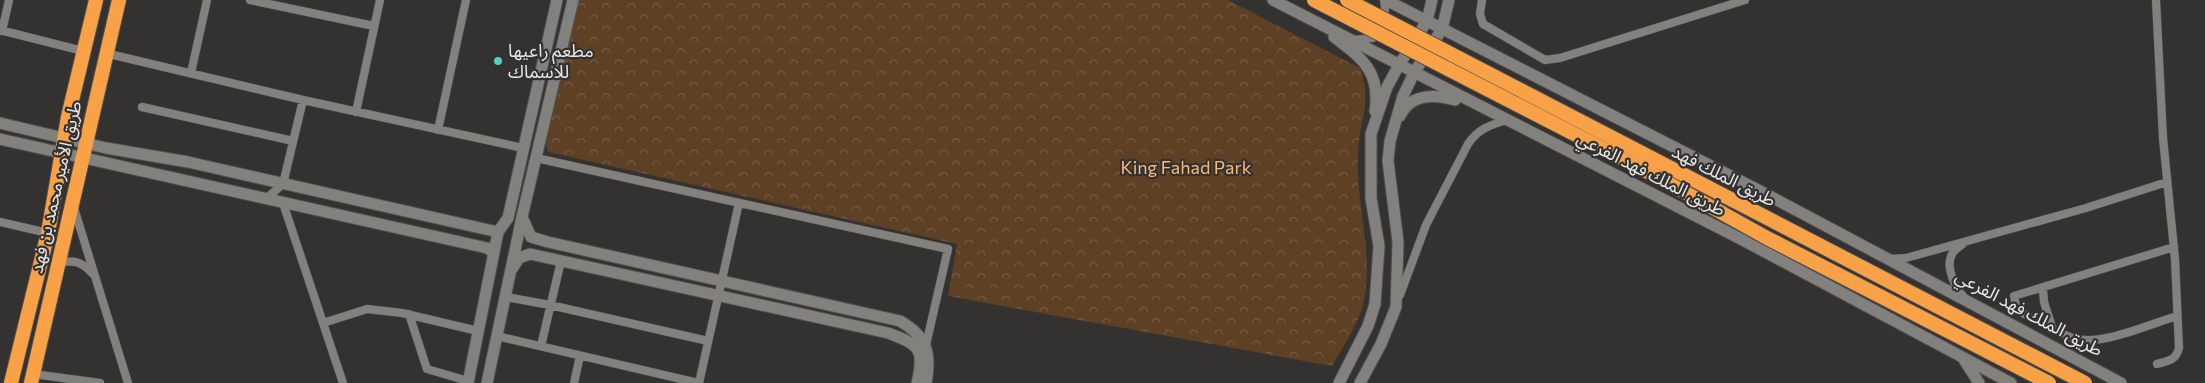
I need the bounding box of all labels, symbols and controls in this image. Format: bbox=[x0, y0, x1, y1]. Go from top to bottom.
place label: مطعم راعيها للاسماك bbox=[508, 39, 594, 82]
marker: مطعم راعيها للاسماك bbox=[492, 55, 504, 67]
street label: طريق الأمير محمد بن فهد bbox=[24, 98, 87, 275]
street label: طريق الملك فهد الفرعي bbox=[1573, 127, 1729, 221]
street label: طريق الملك فهد bbox=[1668, 141, 1780, 211]
park label: King Fahad Park bbox=[1121, 156, 1252, 178]
street label: طريق الملك فهد الفرعي bbox=[1950, 264, 2107, 363]

